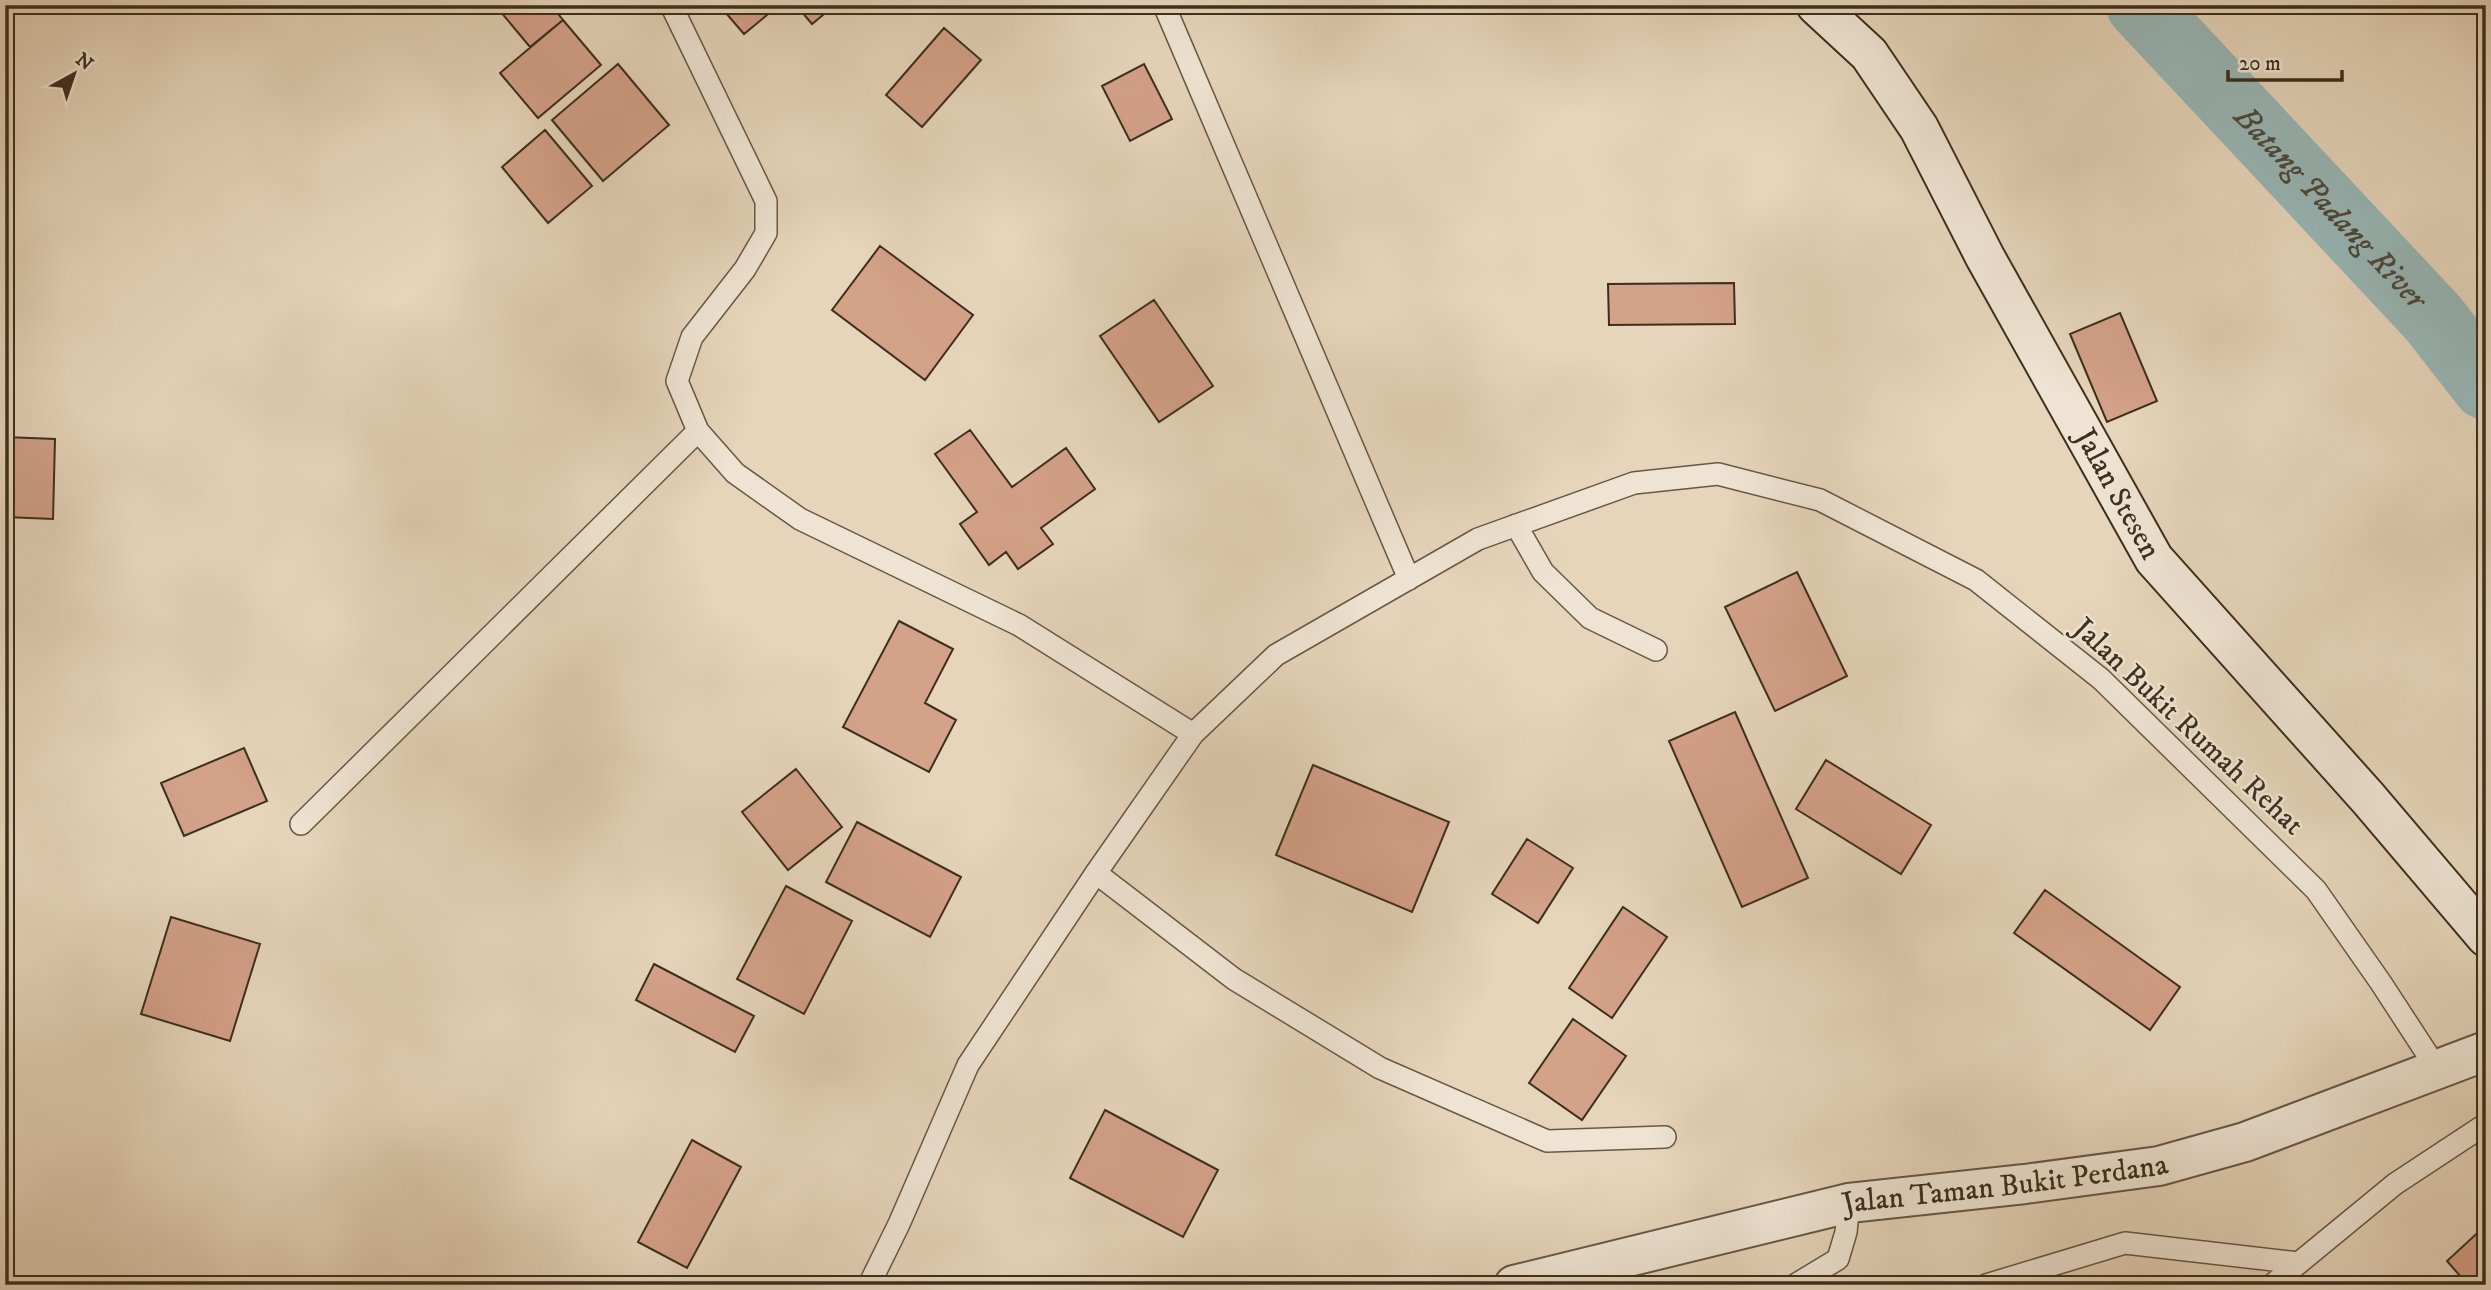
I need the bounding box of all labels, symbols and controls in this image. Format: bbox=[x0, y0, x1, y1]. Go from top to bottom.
north arrow bbox=[38, 38, 108, 108]
scale bar bbox=[2228, 38, 2342, 82]
text: N bbox=[71, 48, 98, 76]
text: 20 m bbox=[2239, 51, 2281, 77]
water label: Batang Padang River bbox=[2224, 97, 2437, 320]
street label: Jalan Stesen bbox=[2065, 420, 2169, 566]
street label: Jalan Bukit Rumah Rehat bbox=[2063, 608, 2311, 844]
street label: Jalan Taman Bukit Perdana bbox=[1836, 1146, 2172, 1223]

